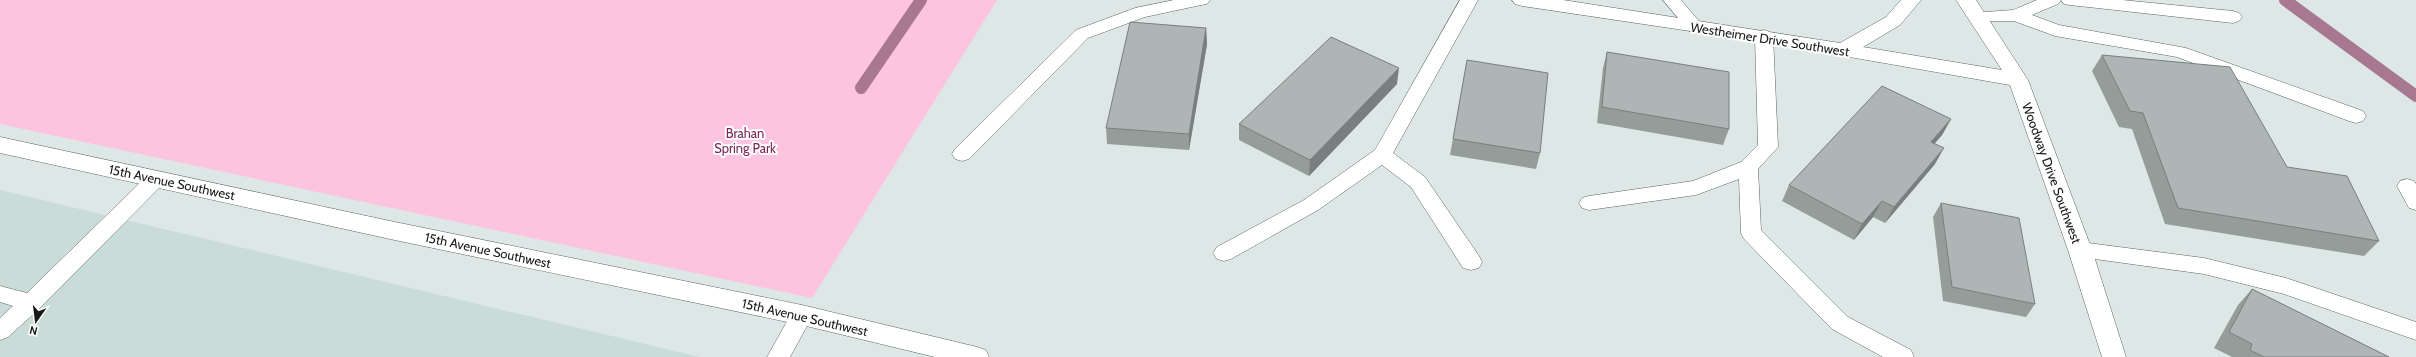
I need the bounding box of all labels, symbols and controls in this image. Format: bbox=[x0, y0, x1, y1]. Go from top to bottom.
street label: Westheimer Drive Southwest bbox=[1689, 19, 1851, 60]
street label: Woodway Drive Southwest bbox=[2019, 100, 2085, 246]
park label: Brahan Spring Park bbox=[714, 125, 776, 156]
street label: 15th Avenue Southwest bbox=[108, 161, 237, 203]
street label: 15th Avenue Southwest bbox=[424, 229, 553, 271]
street label: 15th Avenue Southwest bbox=[741, 295, 870, 339]
north arrow bbox=[16, 301, 56, 341]
text: N bbox=[28, 323, 39, 338]

